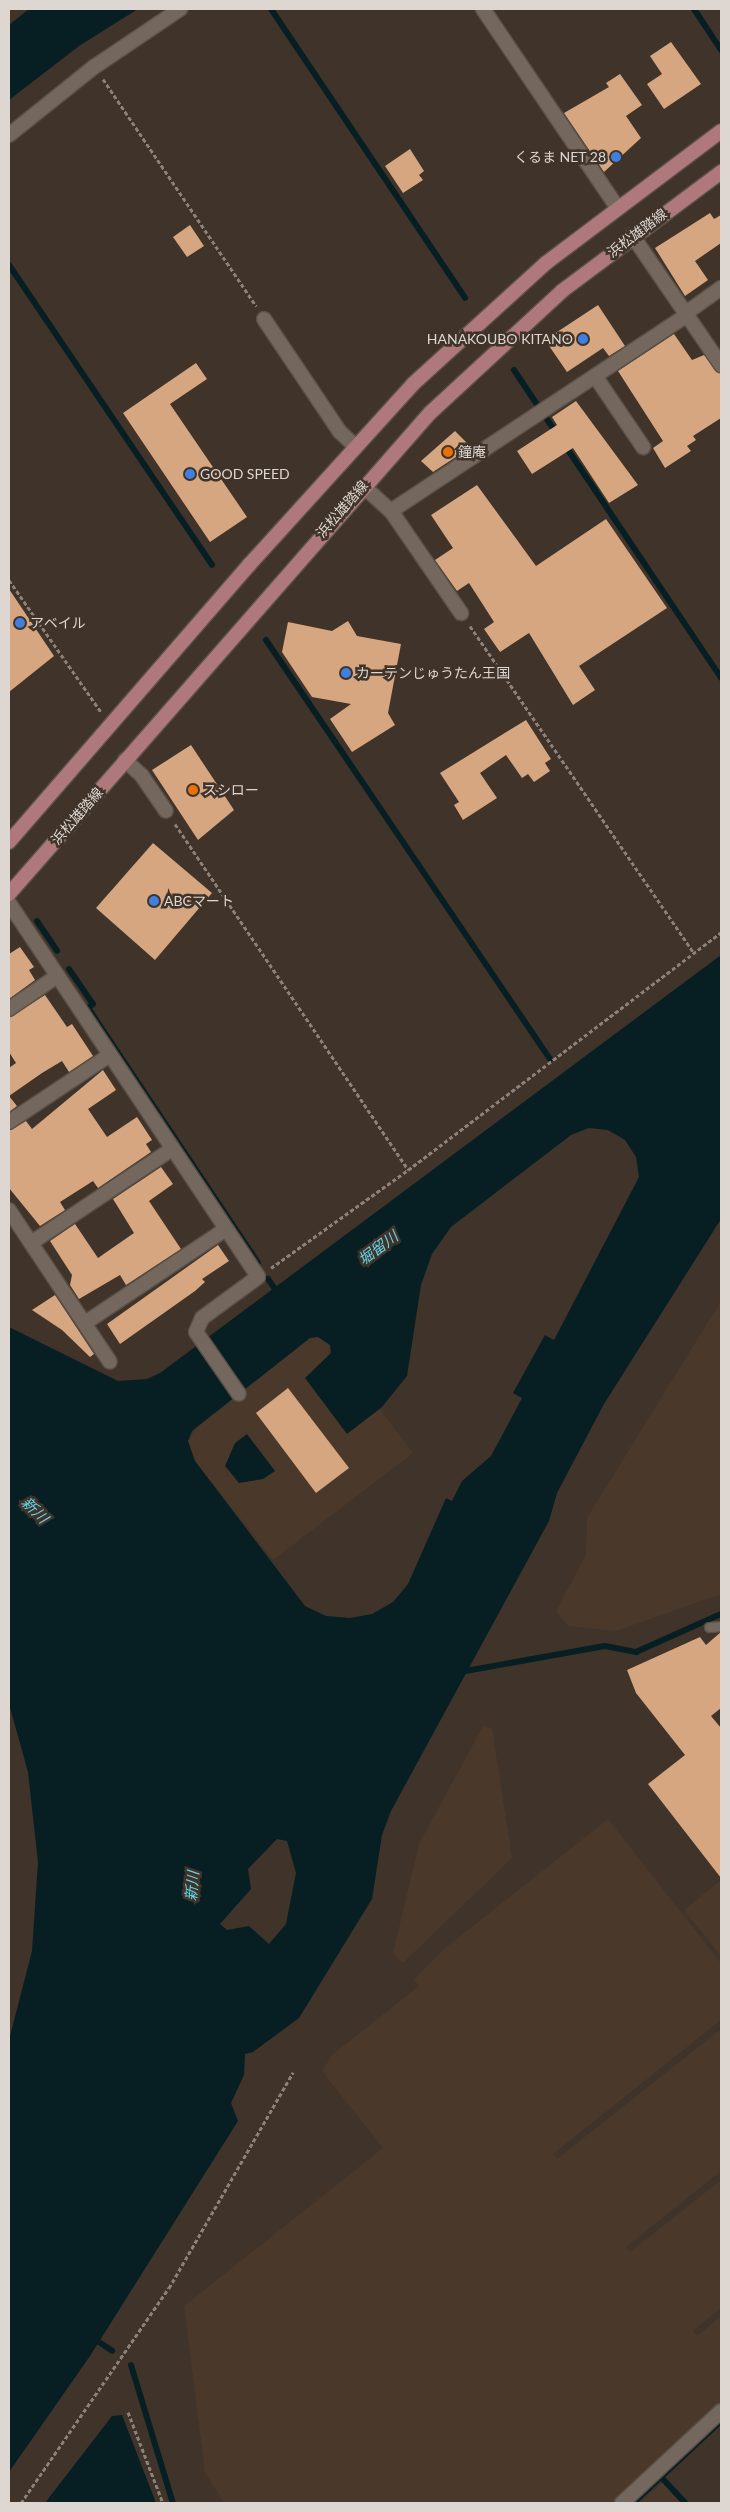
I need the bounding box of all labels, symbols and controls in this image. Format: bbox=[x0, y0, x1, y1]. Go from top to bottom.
place label: くるま NET 28 bbox=[514, 149, 606, 165]
marker: くるま NET 28 bbox=[610, 151, 622, 163]
street label: 浜松雄踏線 bbox=[604, 205, 670, 261]
place label: HANAKOUBO KITANO bbox=[427, 331, 573, 347]
marker: HANAKOUBO KITANO bbox=[577, 333, 589, 345]
place label: 鐘庵 bbox=[458, 444, 486, 460]
marker: 鐘庵 bbox=[442, 446, 454, 458]
place label: GOOD SPEED bbox=[200, 466, 290, 482]
marker: GOOD SPEED bbox=[184, 468, 196, 480]
street label: 浜松雄踏線 bbox=[313, 477, 371, 541]
place label: アベイル bbox=[30, 615, 86, 631]
marker: アベイル bbox=[14, 617, 26, 629]
place label: カーテンじゅうたん王国 bbox=[356, 665, 510, 681]
marker: カーテンじゅうたん王国 bbox=[340, 667, 352, 679]
place label: スシロー bbox=[203, 782, 259, 798]
street label: 浜松雄踏線 bbox=[48, 784, 106, 848]
marker: スシロー bbox=[187, 784, 199, 796]
place label: ABCマート bbox=[164, 893, 234, 909]
marker: ABCマート bbox=[148, 895, 160, 907]
water label: 堀留川 bbox=[355, 1227, 401, 1269]
water label: 新川 bbox=[18, 1493, 52, 1527]
water label: 新川 bbox=[182, 1870, 202, 1902]

